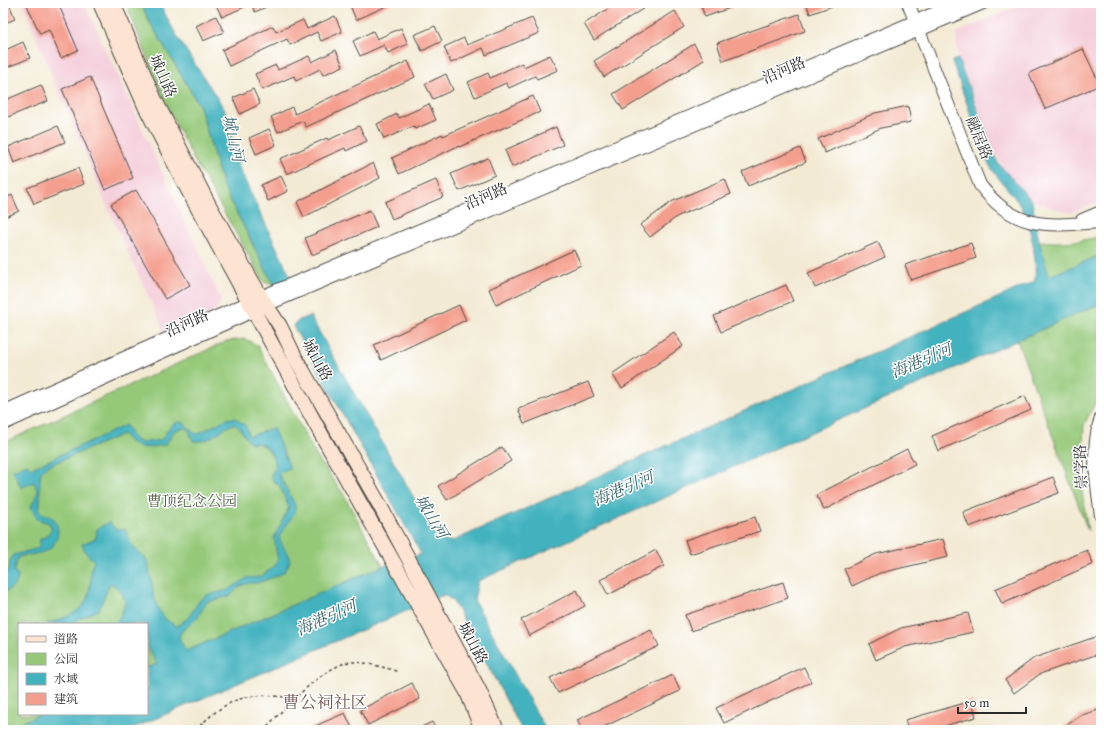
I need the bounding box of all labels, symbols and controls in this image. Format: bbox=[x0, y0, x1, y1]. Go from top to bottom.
street label: 城山路 bbox=[146, 52, 180, 100]
street label: 沿河路 bbox=[760, 53, 808, 87]
water label: 城山河 bbox=[219, 113, 249, 167]
street label: 融居路 bbox=[962, 114, 996, 162]
street label: 沿河路 bbox=[462, 179, 510, 213]
street label: 沿河路 bbox=[163, 306, 211, 340]
street label: 城山路 bbox=[298, 336, 336, 384]
water label: 海港引河 bbox=[888, 338, 957, 382]
street label: 崇学路 bbox=[1071, 444, 1091, 490]
water label: 海港引河 bbox=[590, 466, 659, 510]
water label: 城山河 bbox=[411, 491, 454, 544]
park label: 曹顶纪念公园 bbox=[147, 492, 237, 510]
water label: 海港引河 bbox=[293, 595, 362, 639]
street label: 城山路 bbox=[454, 619, 492, 667]
legend bbox=[18, 623, 148, 715]
text: 道路 bbox=[54, 632, 78, 646]
text: 公园 bbox=[54, 652, 78, 666]
text: 水域 bbox=[54, 672, 78, 686]
scale bar bbox=[958, 689, 1026, 715]
text: 建筑 bbox=[54, 692, 78, 706]
district label: 曹公祠社区 bbox=[283, 692, 368, 713]
text: 50 m bbox=[964, 696, 989, 710]

